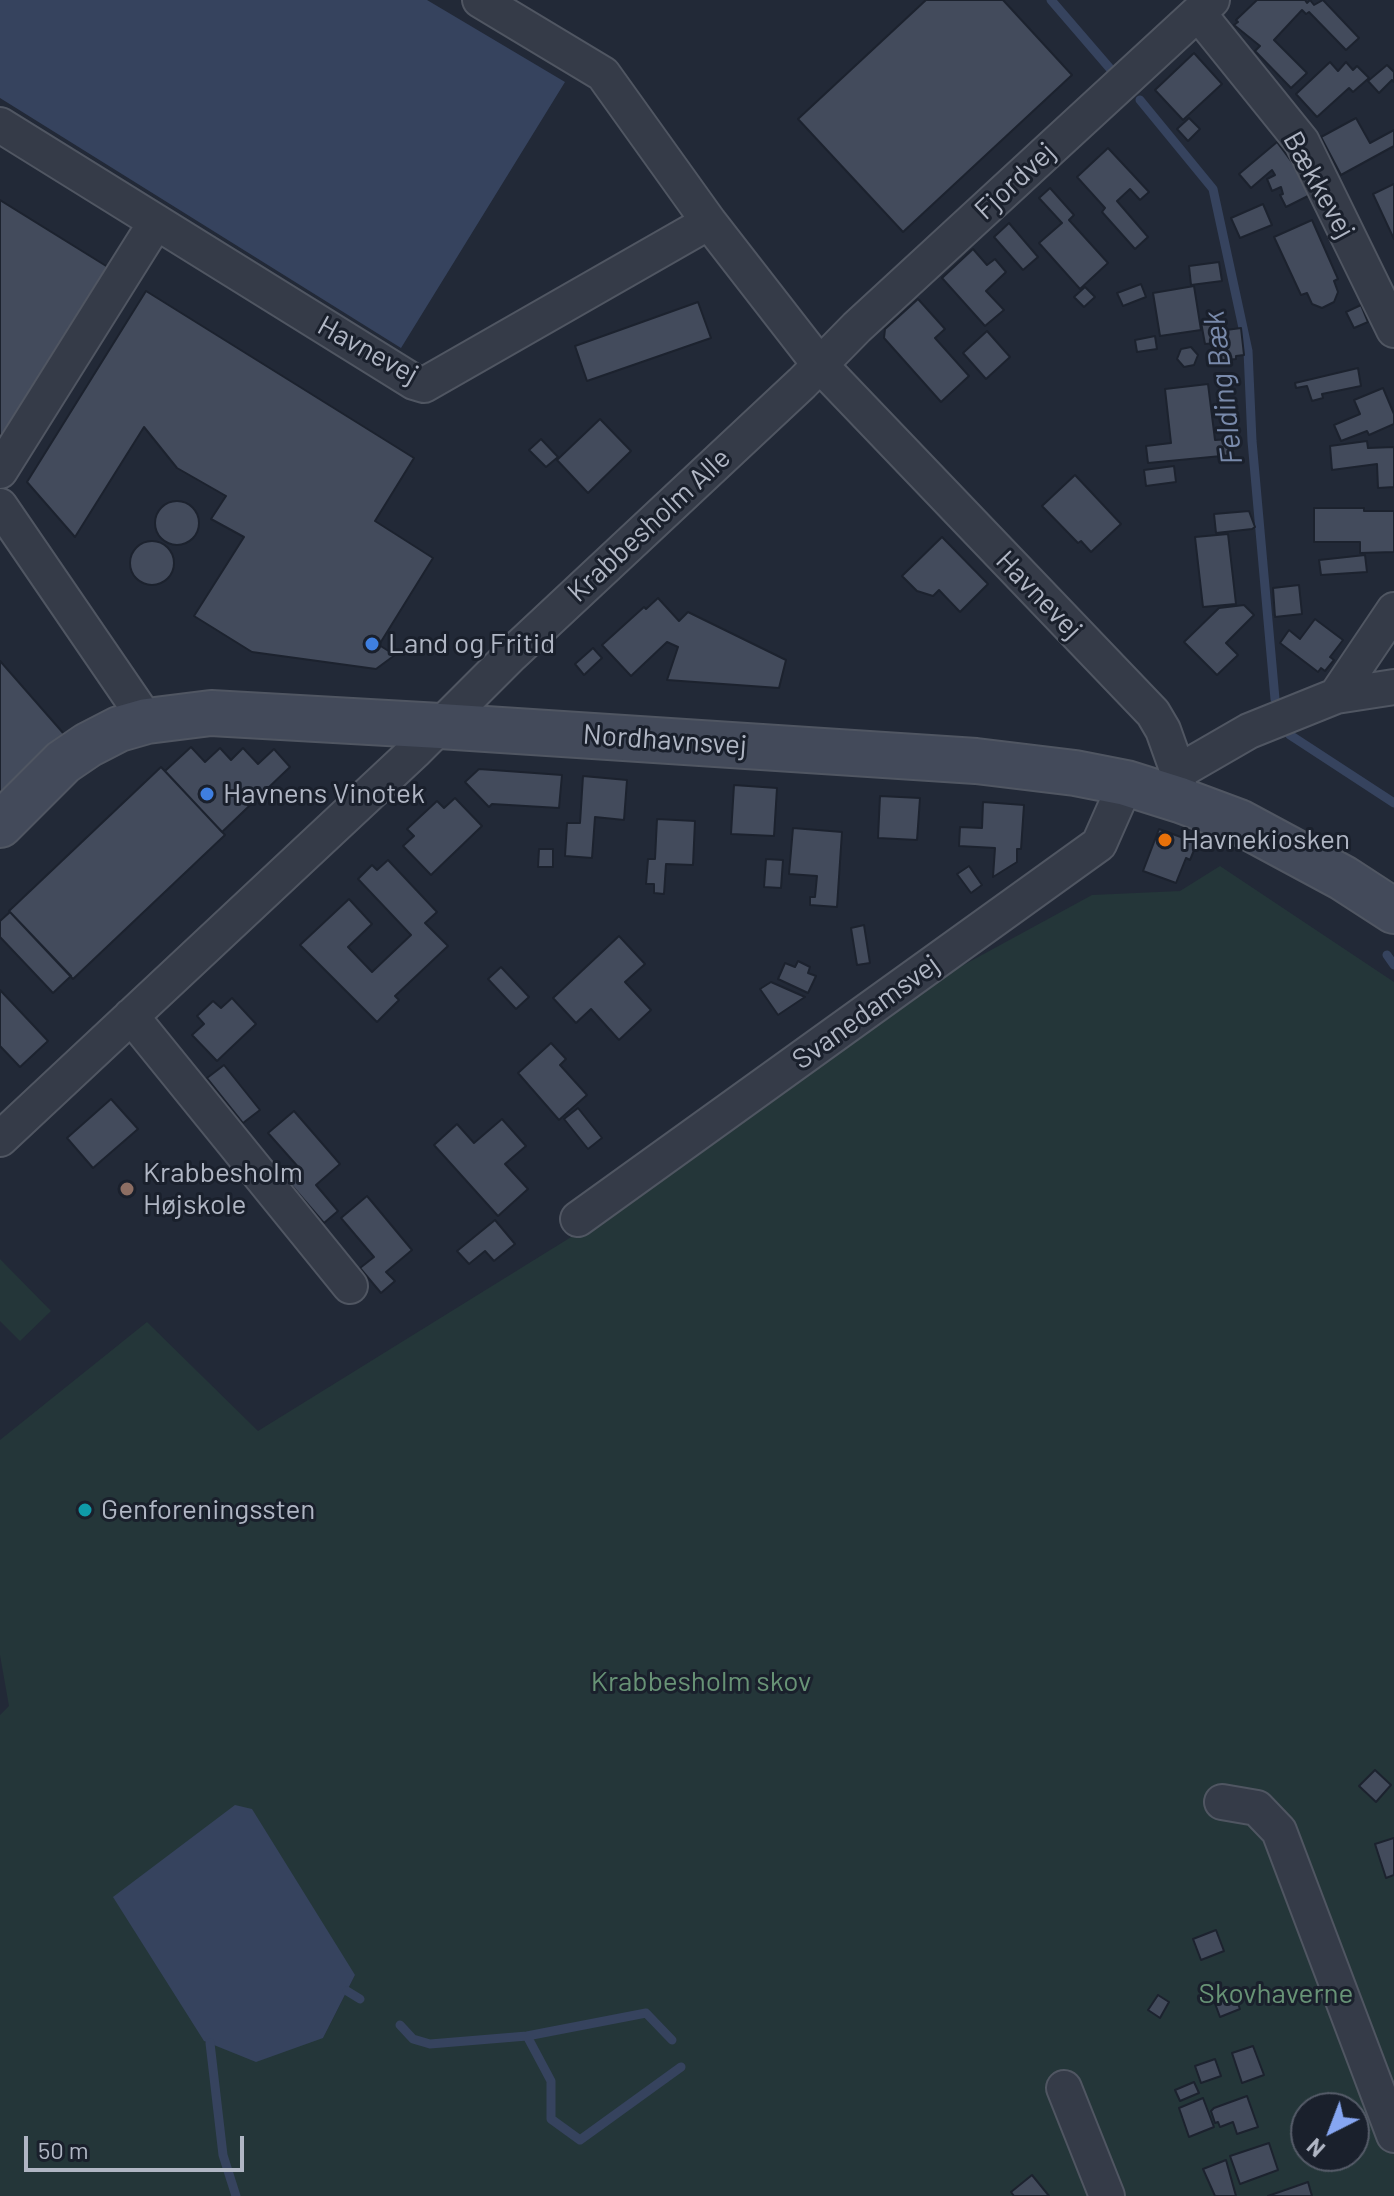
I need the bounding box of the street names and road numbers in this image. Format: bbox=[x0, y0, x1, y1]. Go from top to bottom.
street label: Bækkevej bbox=[1276, 126, 1362, 244]
street label: Fjordvej bbox=[968, 135, 1062, 227]
street label: Havnevej bbox=[312, 309, 424, 391]
street label: Krabbesholm Alle bbox=[561, 441, 737, 609]
street label: Havnevej bbox=[989, 544, 1089, 646]
street label: Nordhavnsvej bbox=[582, 718, 748, 762]
street label: Svanedamsvej bbox=[786, 947, 946, 1077]

